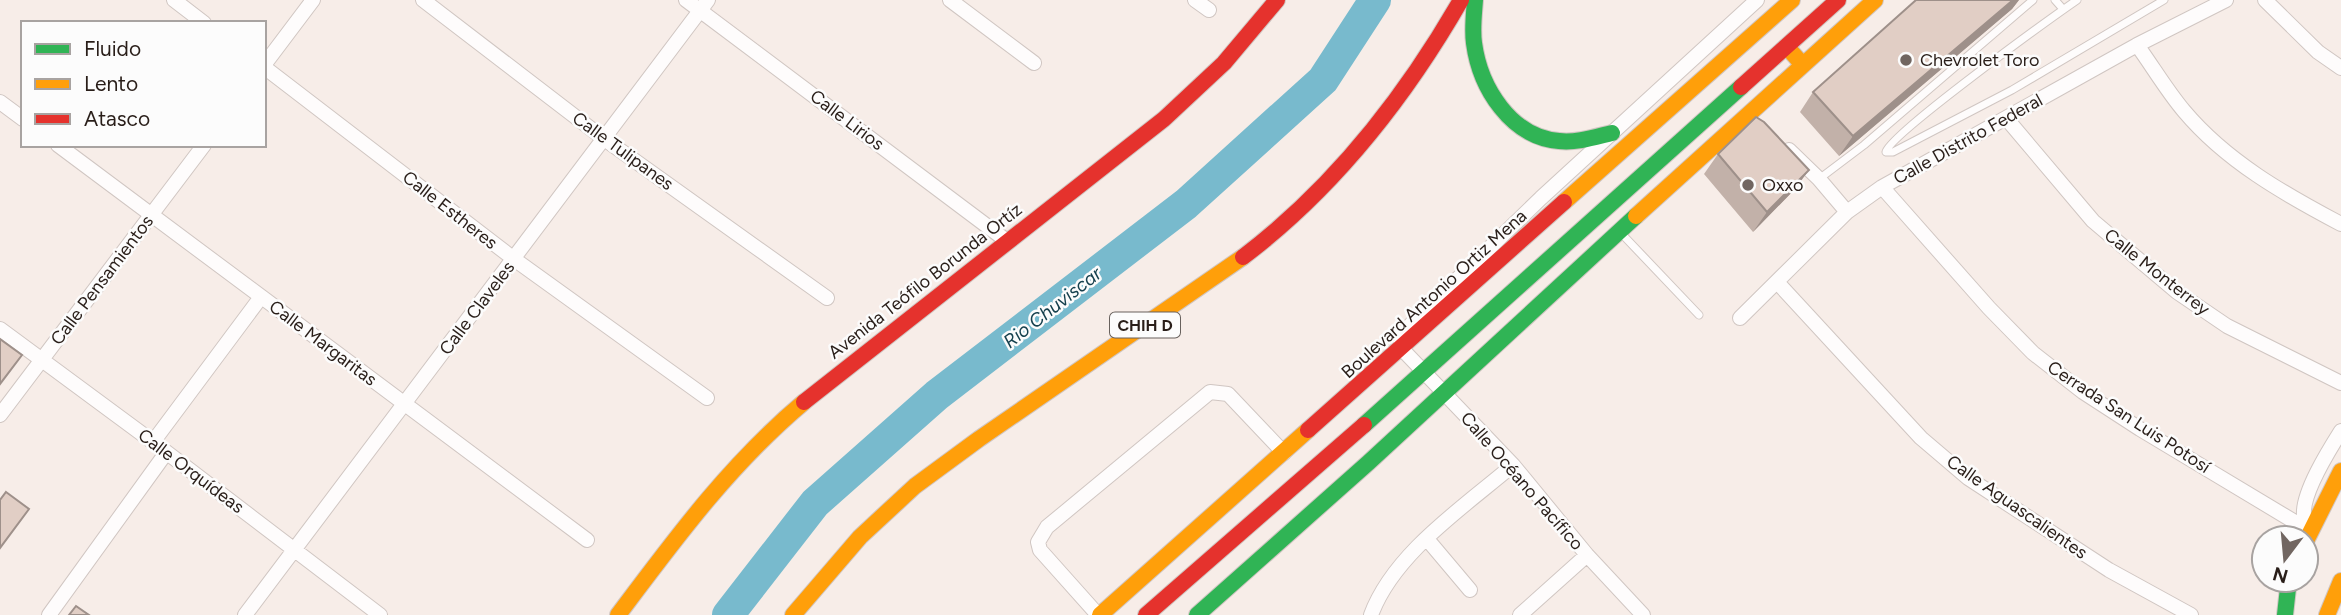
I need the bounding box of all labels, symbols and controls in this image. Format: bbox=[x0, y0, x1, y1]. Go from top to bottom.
legend bbox=[21, 21, 266, 147]
text: Fluido bbox=[84, 36, 141, 61]
place label: Chevrolet Toro bbox=[1920, 49, 2039, 71]
marker: Chevrolet Toro bbox=[1898, 52, 1914, 68]
text: Lento bbox=[84, 71, 138, 96]
street label: Calle Lirios bbox=[806, 85, 888, 155]
street label: Calle Distrito Federal bbox=[1890, 89, 2046, 189]
text: Atasco bbox=[84, 106, 150, 131]
street label: Calle Tulipanes bbox=[568, 107, 678, 195]
street label: Calle Estheres bbox=[398, 166, 502, 254]
place label: Oxxo bbox=[1762, 174, 1803, 196]
marker: Oxxo bbox=[1740, 177, 1756, 193]
street label: Avenida Teófilo Borunda Ortíz bbox=[824, 198, 1026, 363]
street label: Boulevard Antonio Ortiz Mena bbox=[1337, 205, 1531, 383]
street label: Calle Pensamientos bbox=[46, 211, 158, 349]
street label: Calle Monterrey bbox=[2100, 224, 2215, 320]
street label: Calle Claveles bbox=[435, 257, 519, 359]
water label: Rio Chuviscar bbox=[999, 262, 1106, 353]
street label: Calle Margaritas bbox=[265, 295, 381, 391]
road number: CHIH D bbox=[1110, 312, 1180, 338]
street label: Cerrada San Luis Potosí bbox=[2043, 356, 2215, 478]
street label: Calle Océano Pacífico bbox=[1456, 407, 1588, 555]
street label: Calle Orquídeas bbox=[134, 424, 248, 518]
street label: Calle Aguascalientes bbox=[1942, 450, 2092, 564]
north arrow bbox=[2250, 524, 2320, 594]
text: N bbox=[2270, 562, 2291, 588]

